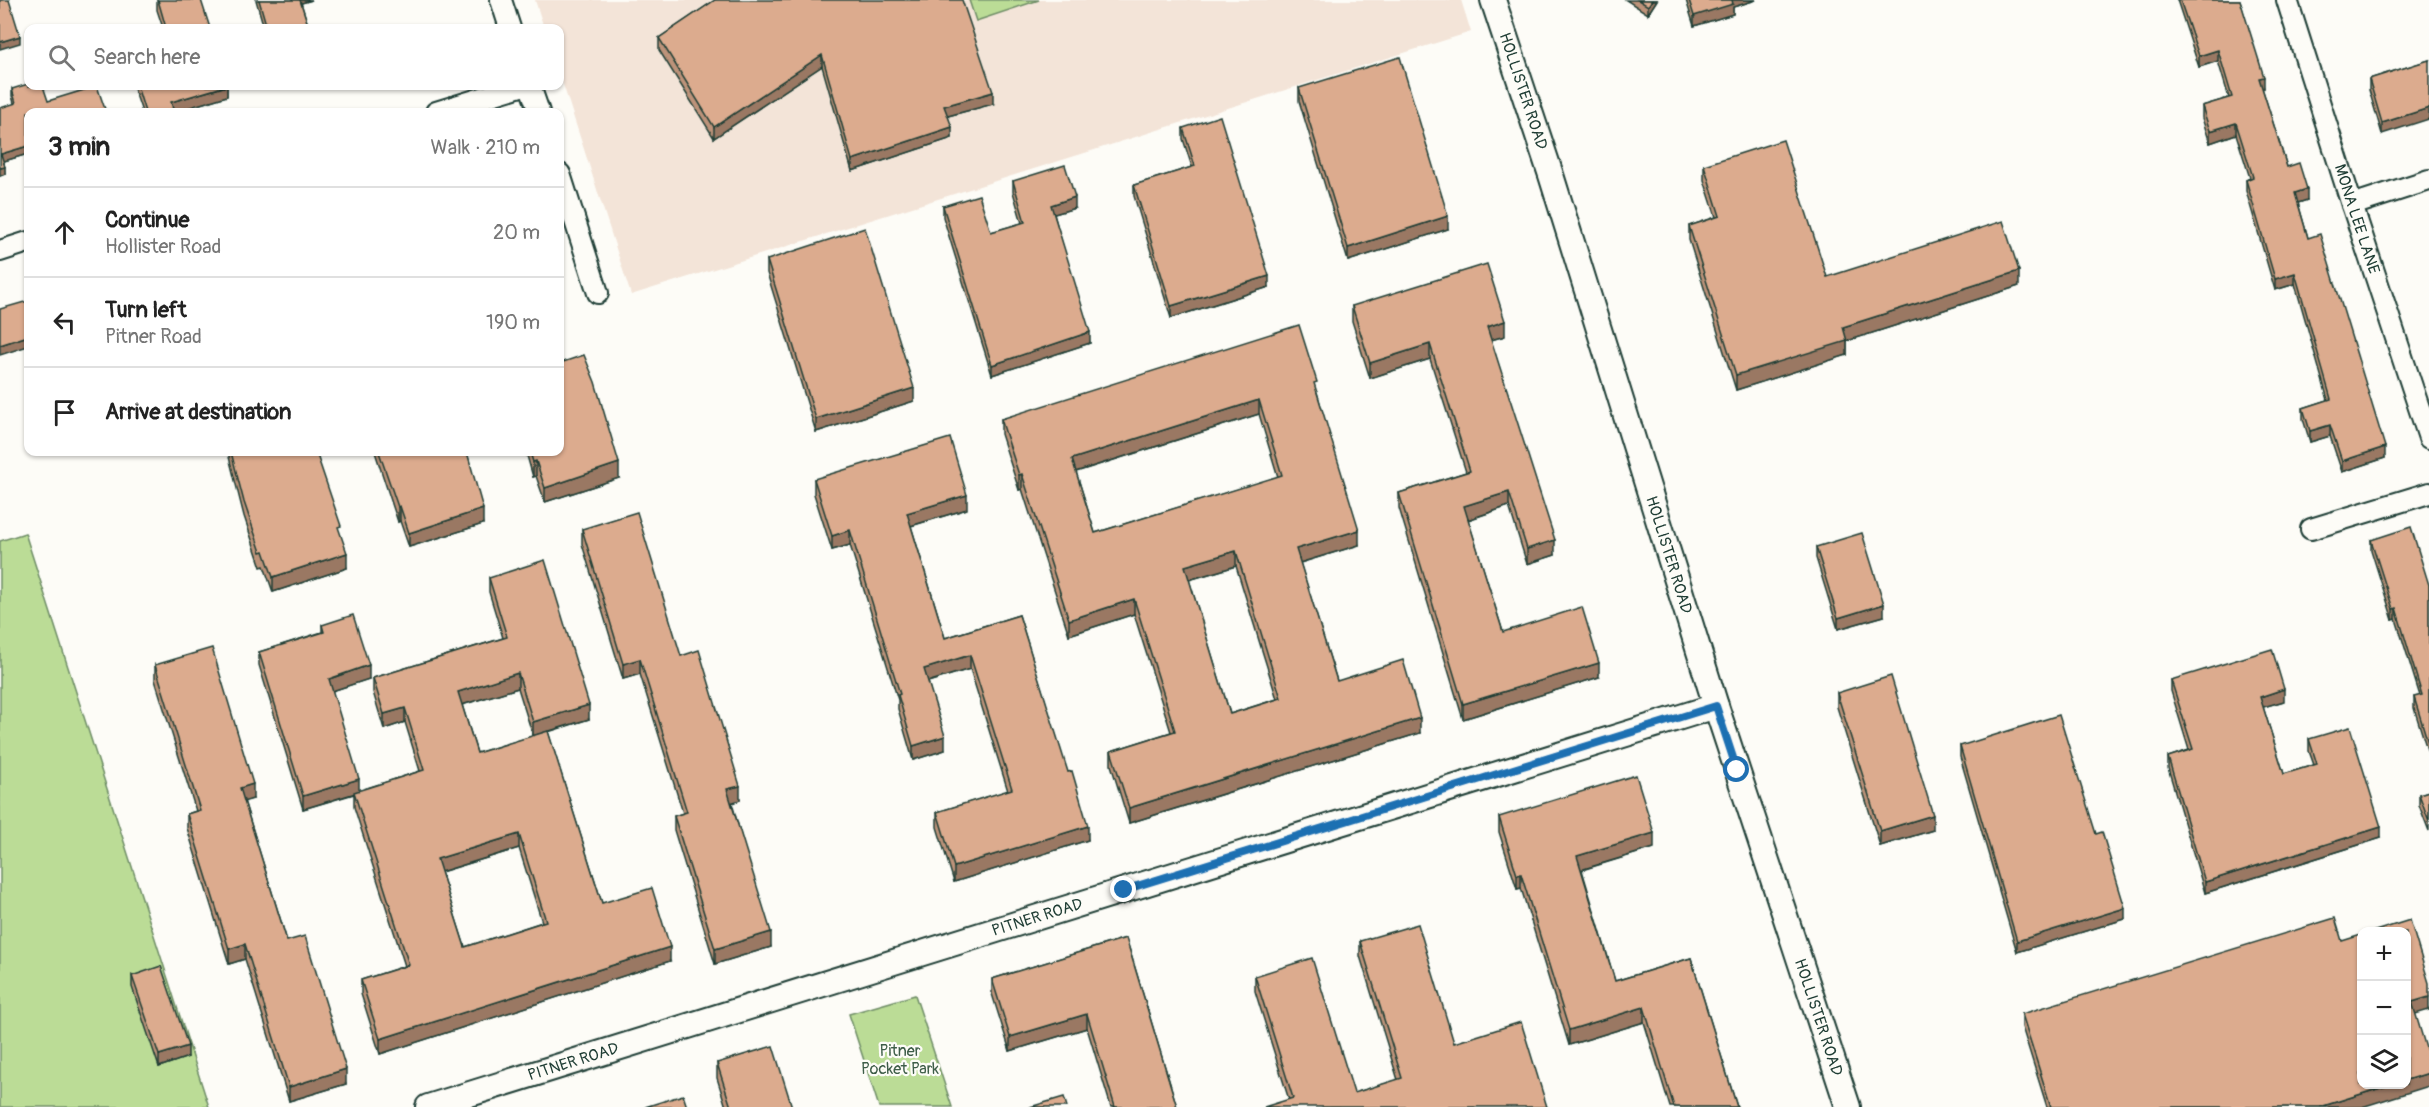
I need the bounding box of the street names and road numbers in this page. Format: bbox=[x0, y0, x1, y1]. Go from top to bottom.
street label: HOLLISTER ROAD bbox=[1495, 30, 1552, 152]
street label: MONA LEE LANE bbox=[2330, 162, 2384, 277]
street label: HOLLISTER ROAD bbox=[1641, 493, 1697, 616]
street label: PITNER ROAD bbox=[989, 894, 1085, 941]
street label: HOLLISTER ROAD bbox=[1790, 956, 1847, 1078]
street label: PITNER ROAD bbox=[525, 1038, 621, 1085]

